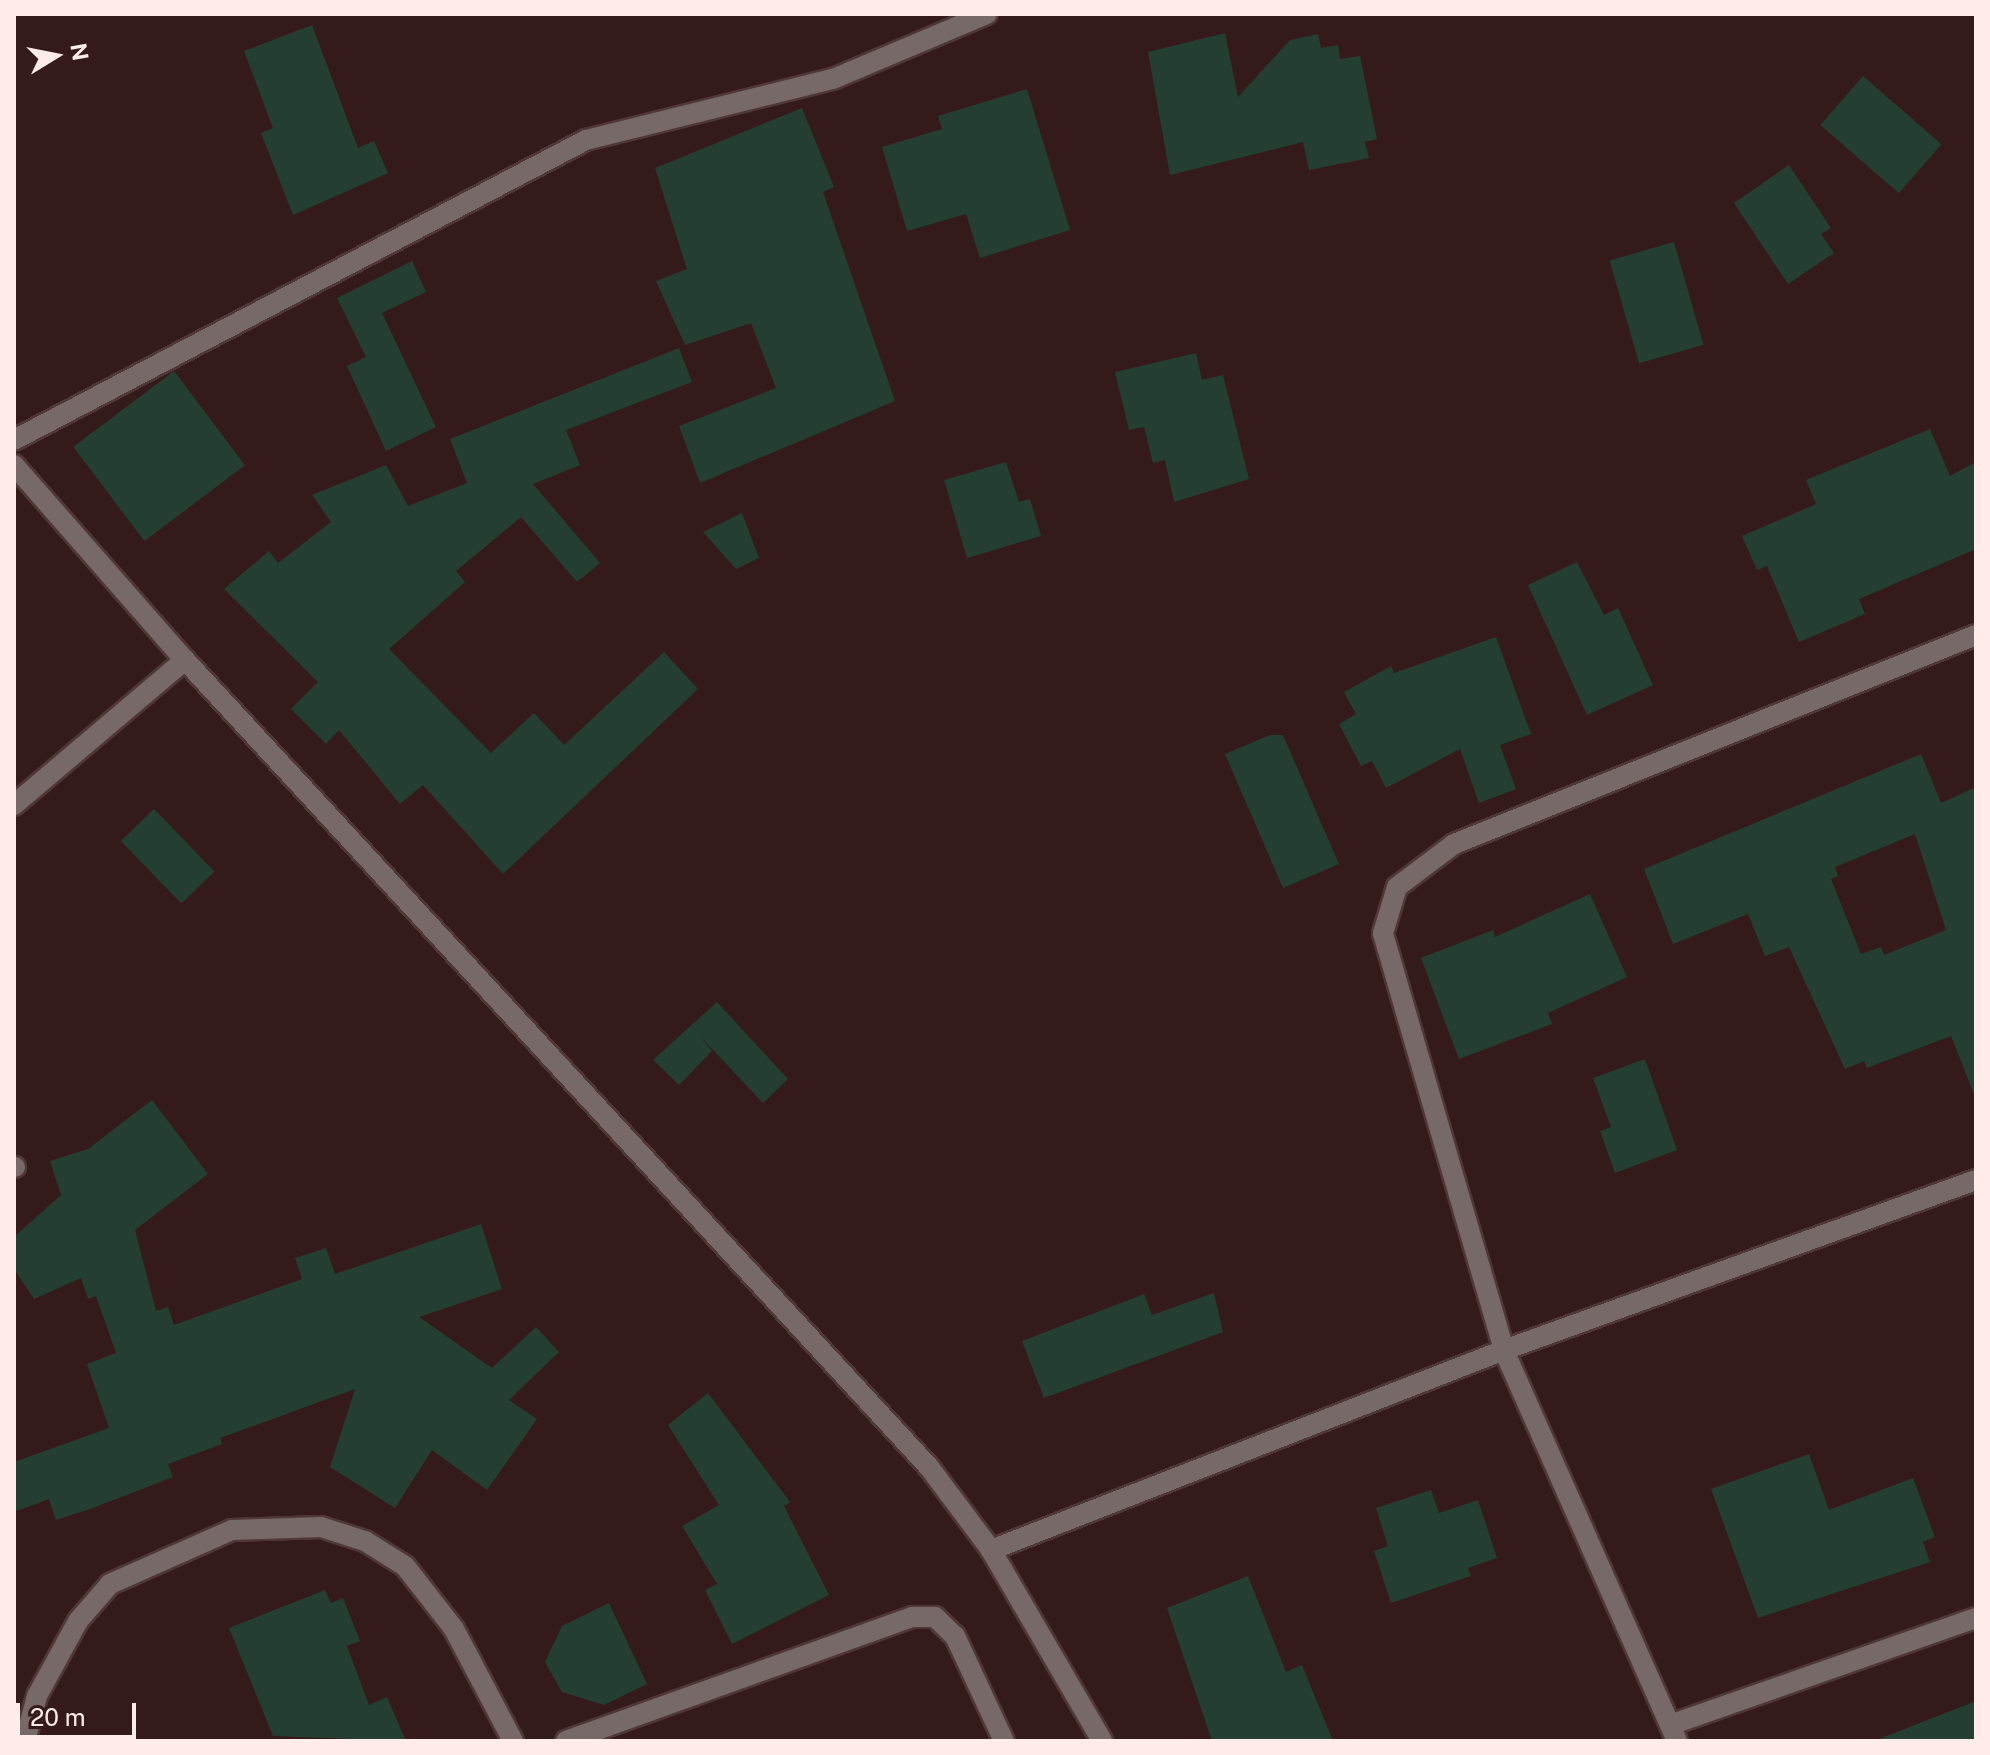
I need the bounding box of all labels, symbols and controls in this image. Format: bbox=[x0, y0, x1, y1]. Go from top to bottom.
north arrow bbox=[16, 16, 96, 96]
text: N bbox=[65, 41, 94, 63]
scale bar bbox=[20, 1687, 140, 1737]
text: 20 m bbox=[30, 1703, 86, 1731]

